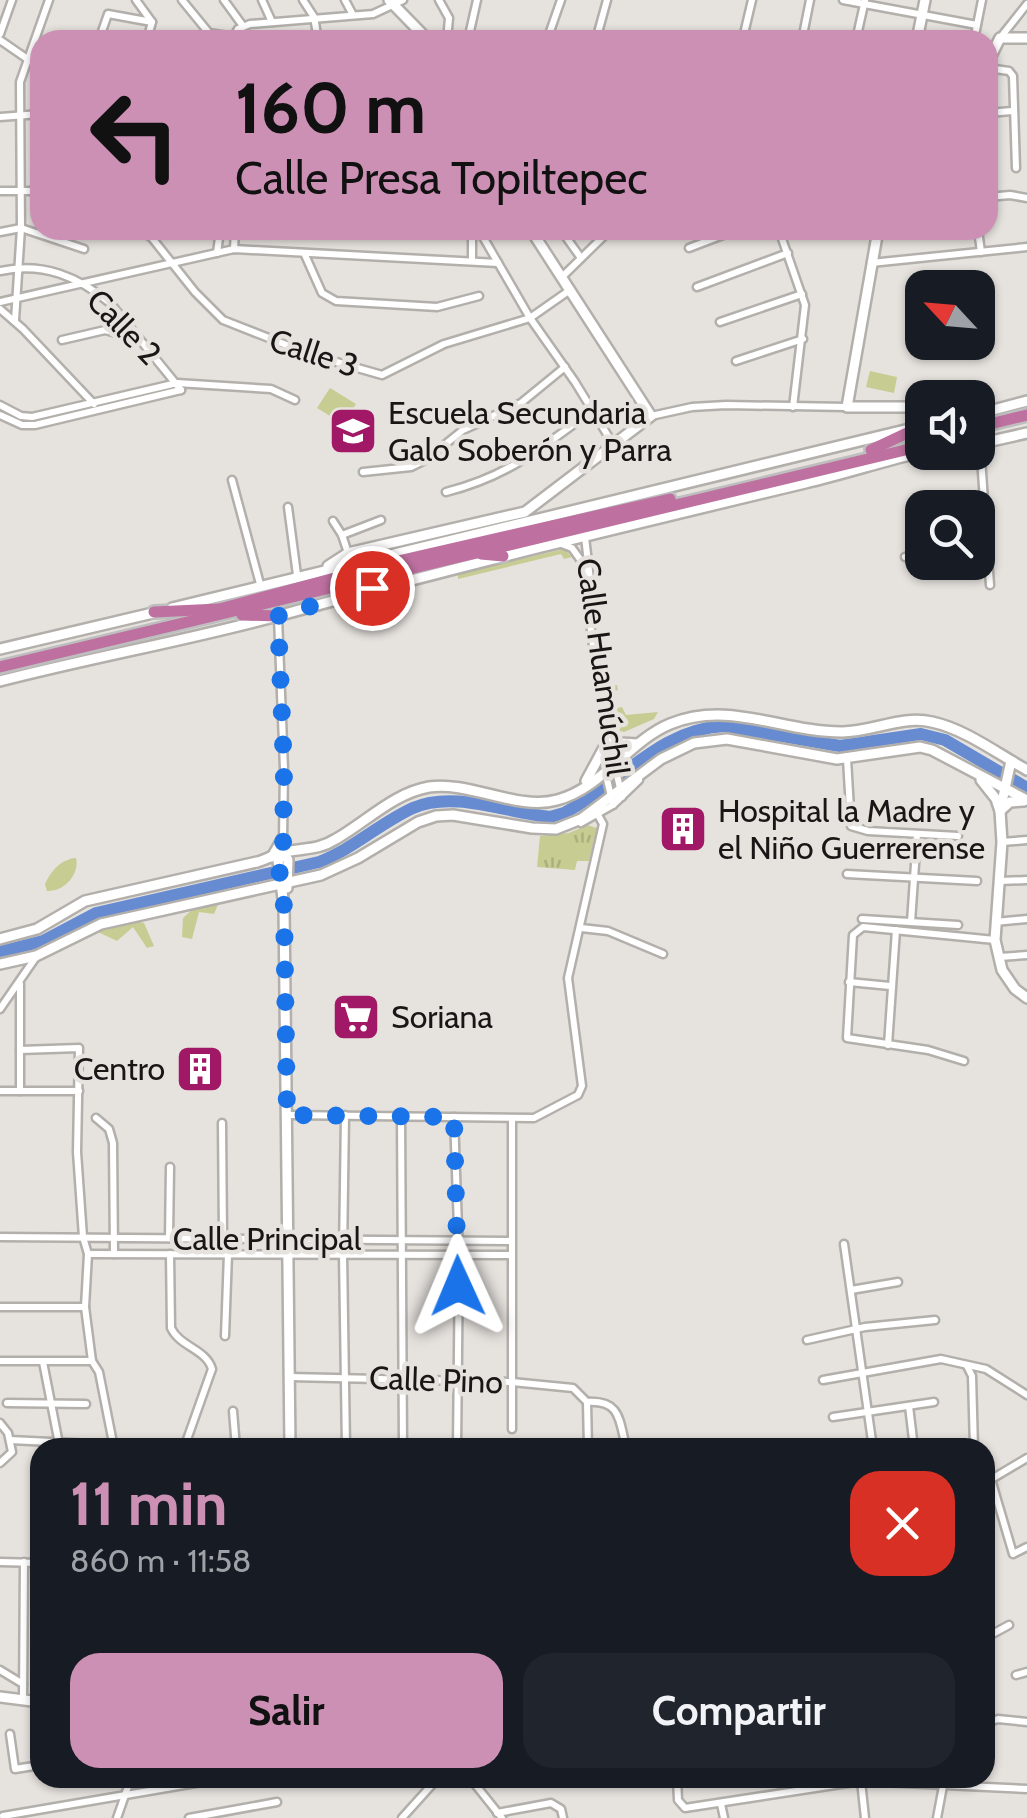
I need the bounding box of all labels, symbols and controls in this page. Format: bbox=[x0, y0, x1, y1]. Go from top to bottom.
text: 160 m bbox=[235, 65, 426, 151]
icon: left bbox=[70, 70, 200, 200]
text: Calle Presa Topiltepec bbox=[235, 151, 648, 205]
north arrow bbox=[905, 270, 995, 360]
map controls bbox=[905, 270, 995, 580]
street label: Calle 2 bbox=[79, 281, 170, 373]
street label: Calle 3 bbox=[265, 320, 363, 385]
button: sound bbox=[905, 380, 995, 470]
place label: Escuela Secundaria Galo Soberón y Parra bbox=[388, 393, 672, 469]
school or university icon: Escuela Secundaria Galo Soberón y Parra bbox=[327, 405, 379, 457]
button: search bbox=[905, 490, 995, 580]
pin bbox=[330, 546, 415, 631]
street label: Calle Huamúchil bbox=[569, 556, 638, 779]
icon: arrive bbox=[345, 561, 400, 616]
place label: Hospital la Madre y el Niño Guerrerense bbox=[718, 791, 985, 867]
building icon: Hospital la Madre y el Niño Guerrerense bbox=[657, 803, 709, 855]
supermarket icon: Soriana bbox=[330, 991, 382, 1043]
place label: Soriana bbox=[391, 997, 493, 1036]
building icon: Centro bbox=[174, 1043, 226, 1095]
place label: Centro bbox=[74, 1049, 165, 1088]
street label: Calle Principal bbox=[173, 1219, 362, 1258]
position arrow bbox=[406, 1234, 510, 1338]
street label: Calle Pino bbox=[368, 1358, 504, 1401]
text: 11 min bbox=[70, 1467, 227, 1540]
button: close bbox=[850, 1471, 955, 1576]
text: 860 m · 11:58 bbox=[70, 1541, 251, 1580]
button: Salir bbox=[70, 1653, 503, 1768]
button: Compartir bbox=[523, 1653, 955, 1768]

